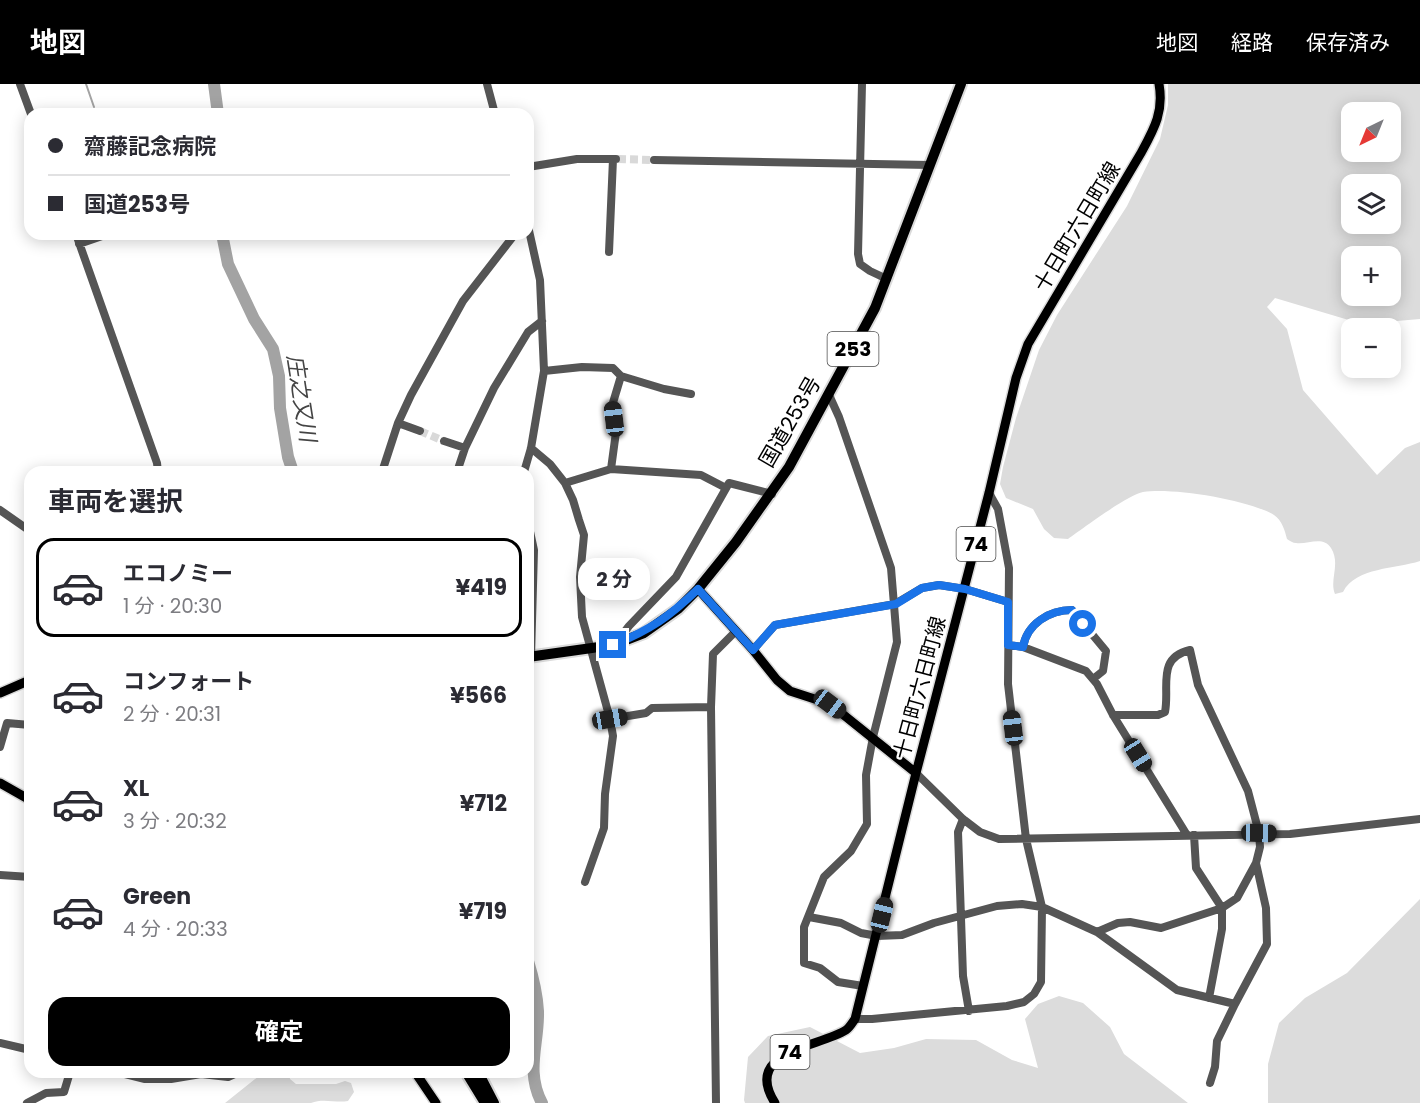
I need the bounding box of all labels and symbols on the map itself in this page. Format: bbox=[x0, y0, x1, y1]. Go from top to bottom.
north arrow bbox=[1341, 102, 1401, 162]
street label: 十日町六日町線 bbox=[1026, 156, 1127, 297]
road number: 253 bbox=[828, 332, 878, 366]
water label: 庄之又川 bbox=[279, 352, 324, 446]
street label: 国道253号 bbox=[752, 371, 827, 473]
car bbox=[603, 400, 625, 438]
road number: 74 bbox=[956, 527, 996, 561]
callout: 2 分 bbox=[577, 558, 649, 600]
route start bbox=[1069, 610, 1096, 637]
street label: 十日町六日町線 bbox=[886, 613, 953, 763]
route end bbox=[599, 631, 626, 658]
car bbox=[810, 686, 850, 722]
car bbox=[591, 707, 629, 731]
car bbox=[1002, 709, 1024, 747]
car bbox=[1121, 735, 1155, 775]
car bbox=[1241, 824, 1277, 842]
car bbox=[869, 895, 895, 935]
road number: 74 bbox=[770, 1035, 810, 1069]

